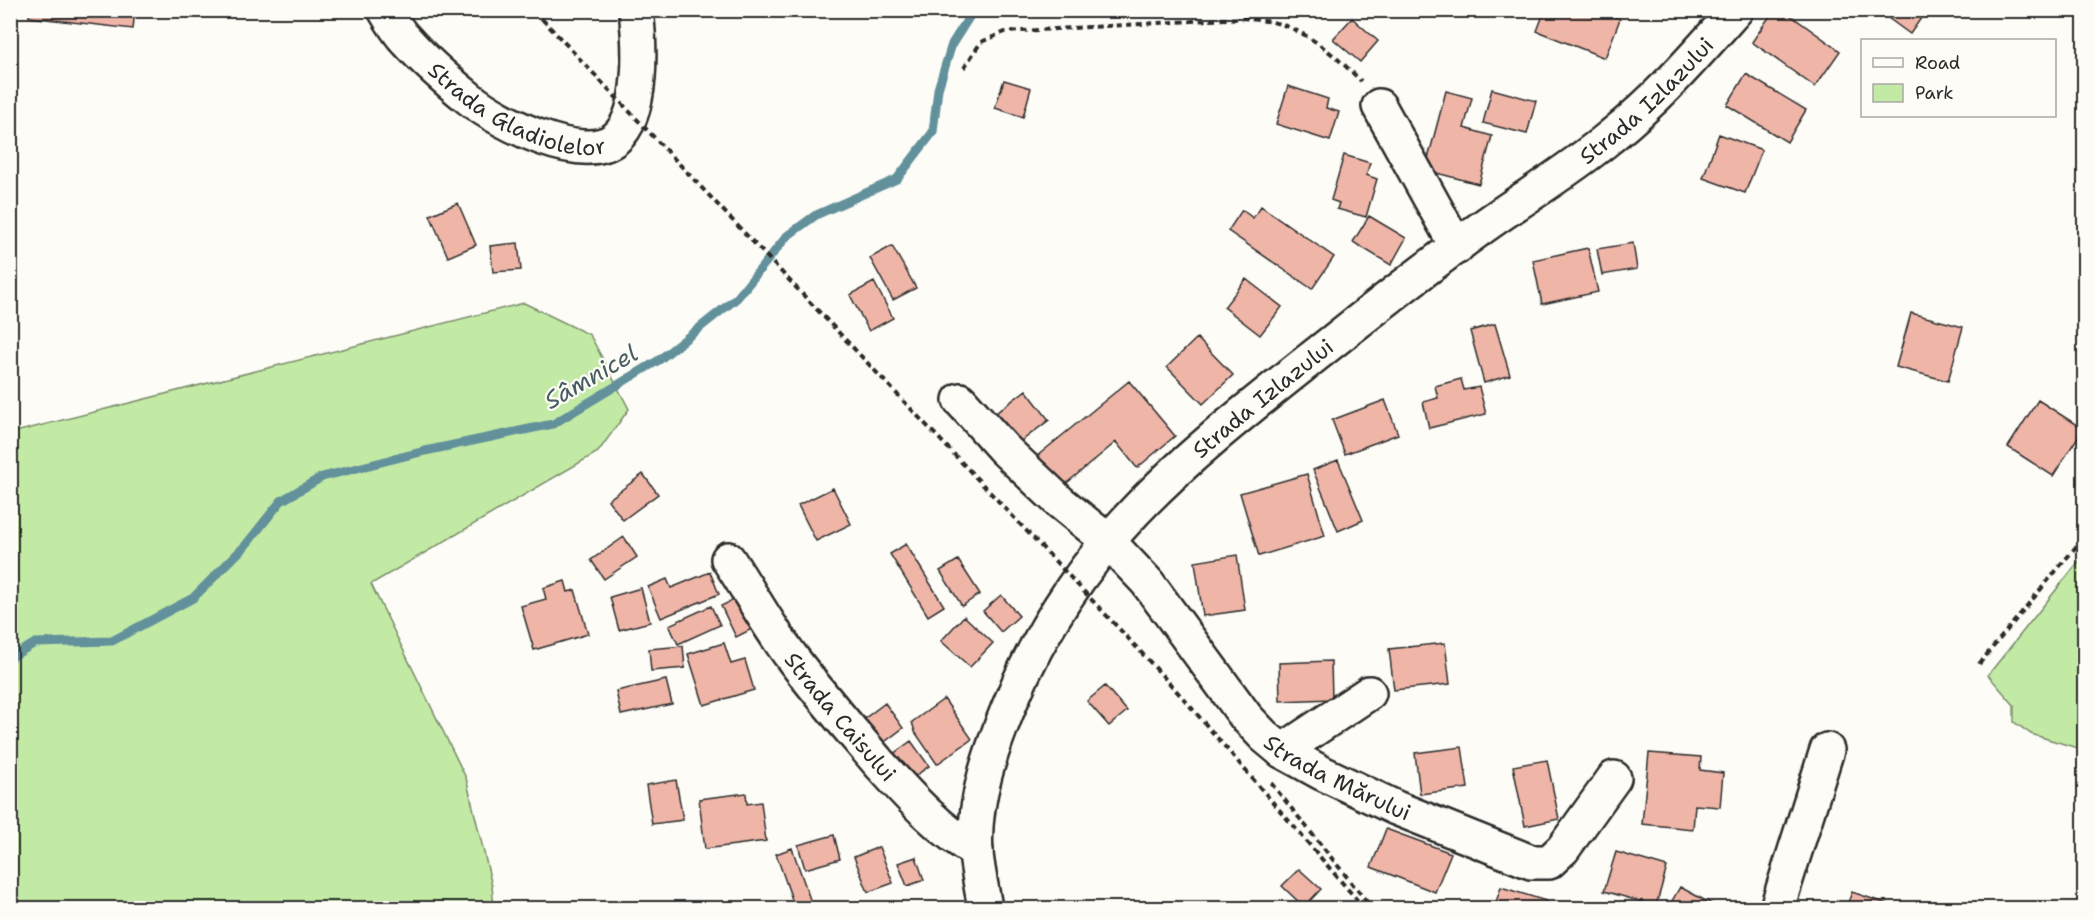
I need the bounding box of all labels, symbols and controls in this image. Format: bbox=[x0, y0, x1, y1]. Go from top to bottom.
street label: Strada Izlazului bbox=[1574, 31, 1720, 171]
legend bbox=[1861, 39, 2056, 117]
text: Road bbox=[1915, 51, 1960, 75]
street label: Strada Gladiolelor bbox=[422, 56, 609, 162]
text: Park bbox=[1915, 81, 1954, 105]
street label: Strada Izlazului bbox=[1186, 332, 1340, 465]
water label: Sâmnicel bbox=[538, 337, 644, 417]
street label: Strada Caisului bbox=[778, 646, 903, 788]
street label: Strada Mărului bbox=[1258, 728, 1415, 827]

